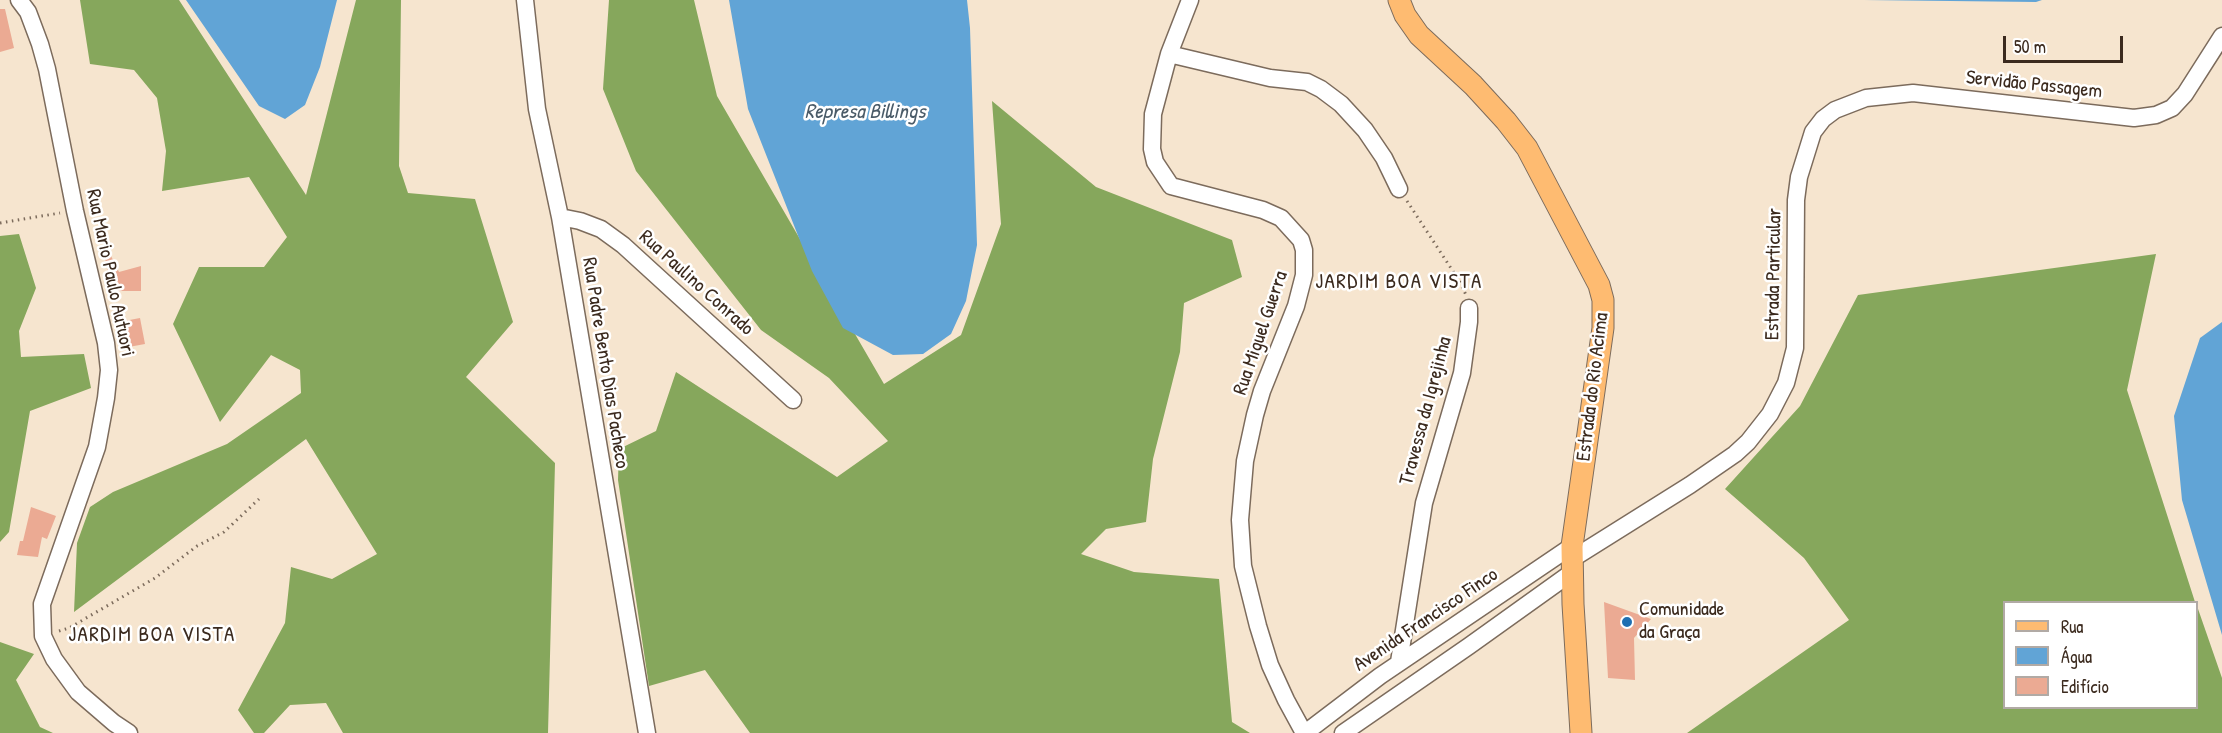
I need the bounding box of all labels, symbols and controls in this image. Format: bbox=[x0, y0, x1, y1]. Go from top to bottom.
scale bar bbox=[2006, 24, 2126, 62]
text: 50 m bbox=[2014, 34, 2046, 59]
street label: Servidão Passagem bbox=[1965, 66, 2103, 104]
water label: Represa Billings bbox=[805, 99, 925, 125]
street label: Rua Mario Paulo Autuori bbox=[81, 187, 139, 359]
street label: Estrada Particular bbox=[1761, 208, 1787, 340]
street label: Rua Paulino Conrado bbox=[634, 225, 758, 341]
street label: Rua Padre Bento Dias Pacheco bbox=[576, 256, 634, 470]
street label: Rua Miguel Guerra bbox=[1229, 268, 1293, 398]
district label: JARDIM BOA VISTA bbox=[1315, 269, 1483, 295]
street label: Estrada do Rio Acima bbox=[1572, 311, 1614, 463]
street label: Travessa da Igrejinha bbox=[1395, 334, 1457, 488]
street label: Avenida Francisco Finco bbox=[1349, 563, 1503, 677]
place label: Comunidade da Graça bbox=[1639, 598, 1725, 645]
legend bbox=[2003, 601, 2198, 709]
text: Rua bbox=[2061, 614, 2083, 639]
marker: Comunidade da Graça bbox=[1620, 615, 1634, 629]
district label: JARDIM BOA VISTA bbox=[68, 622, 236, 648]
text: Água bbox=[2061, 644, 2092, 669]
text: Edifício bbox=[2061, 674, 2109, 699]

